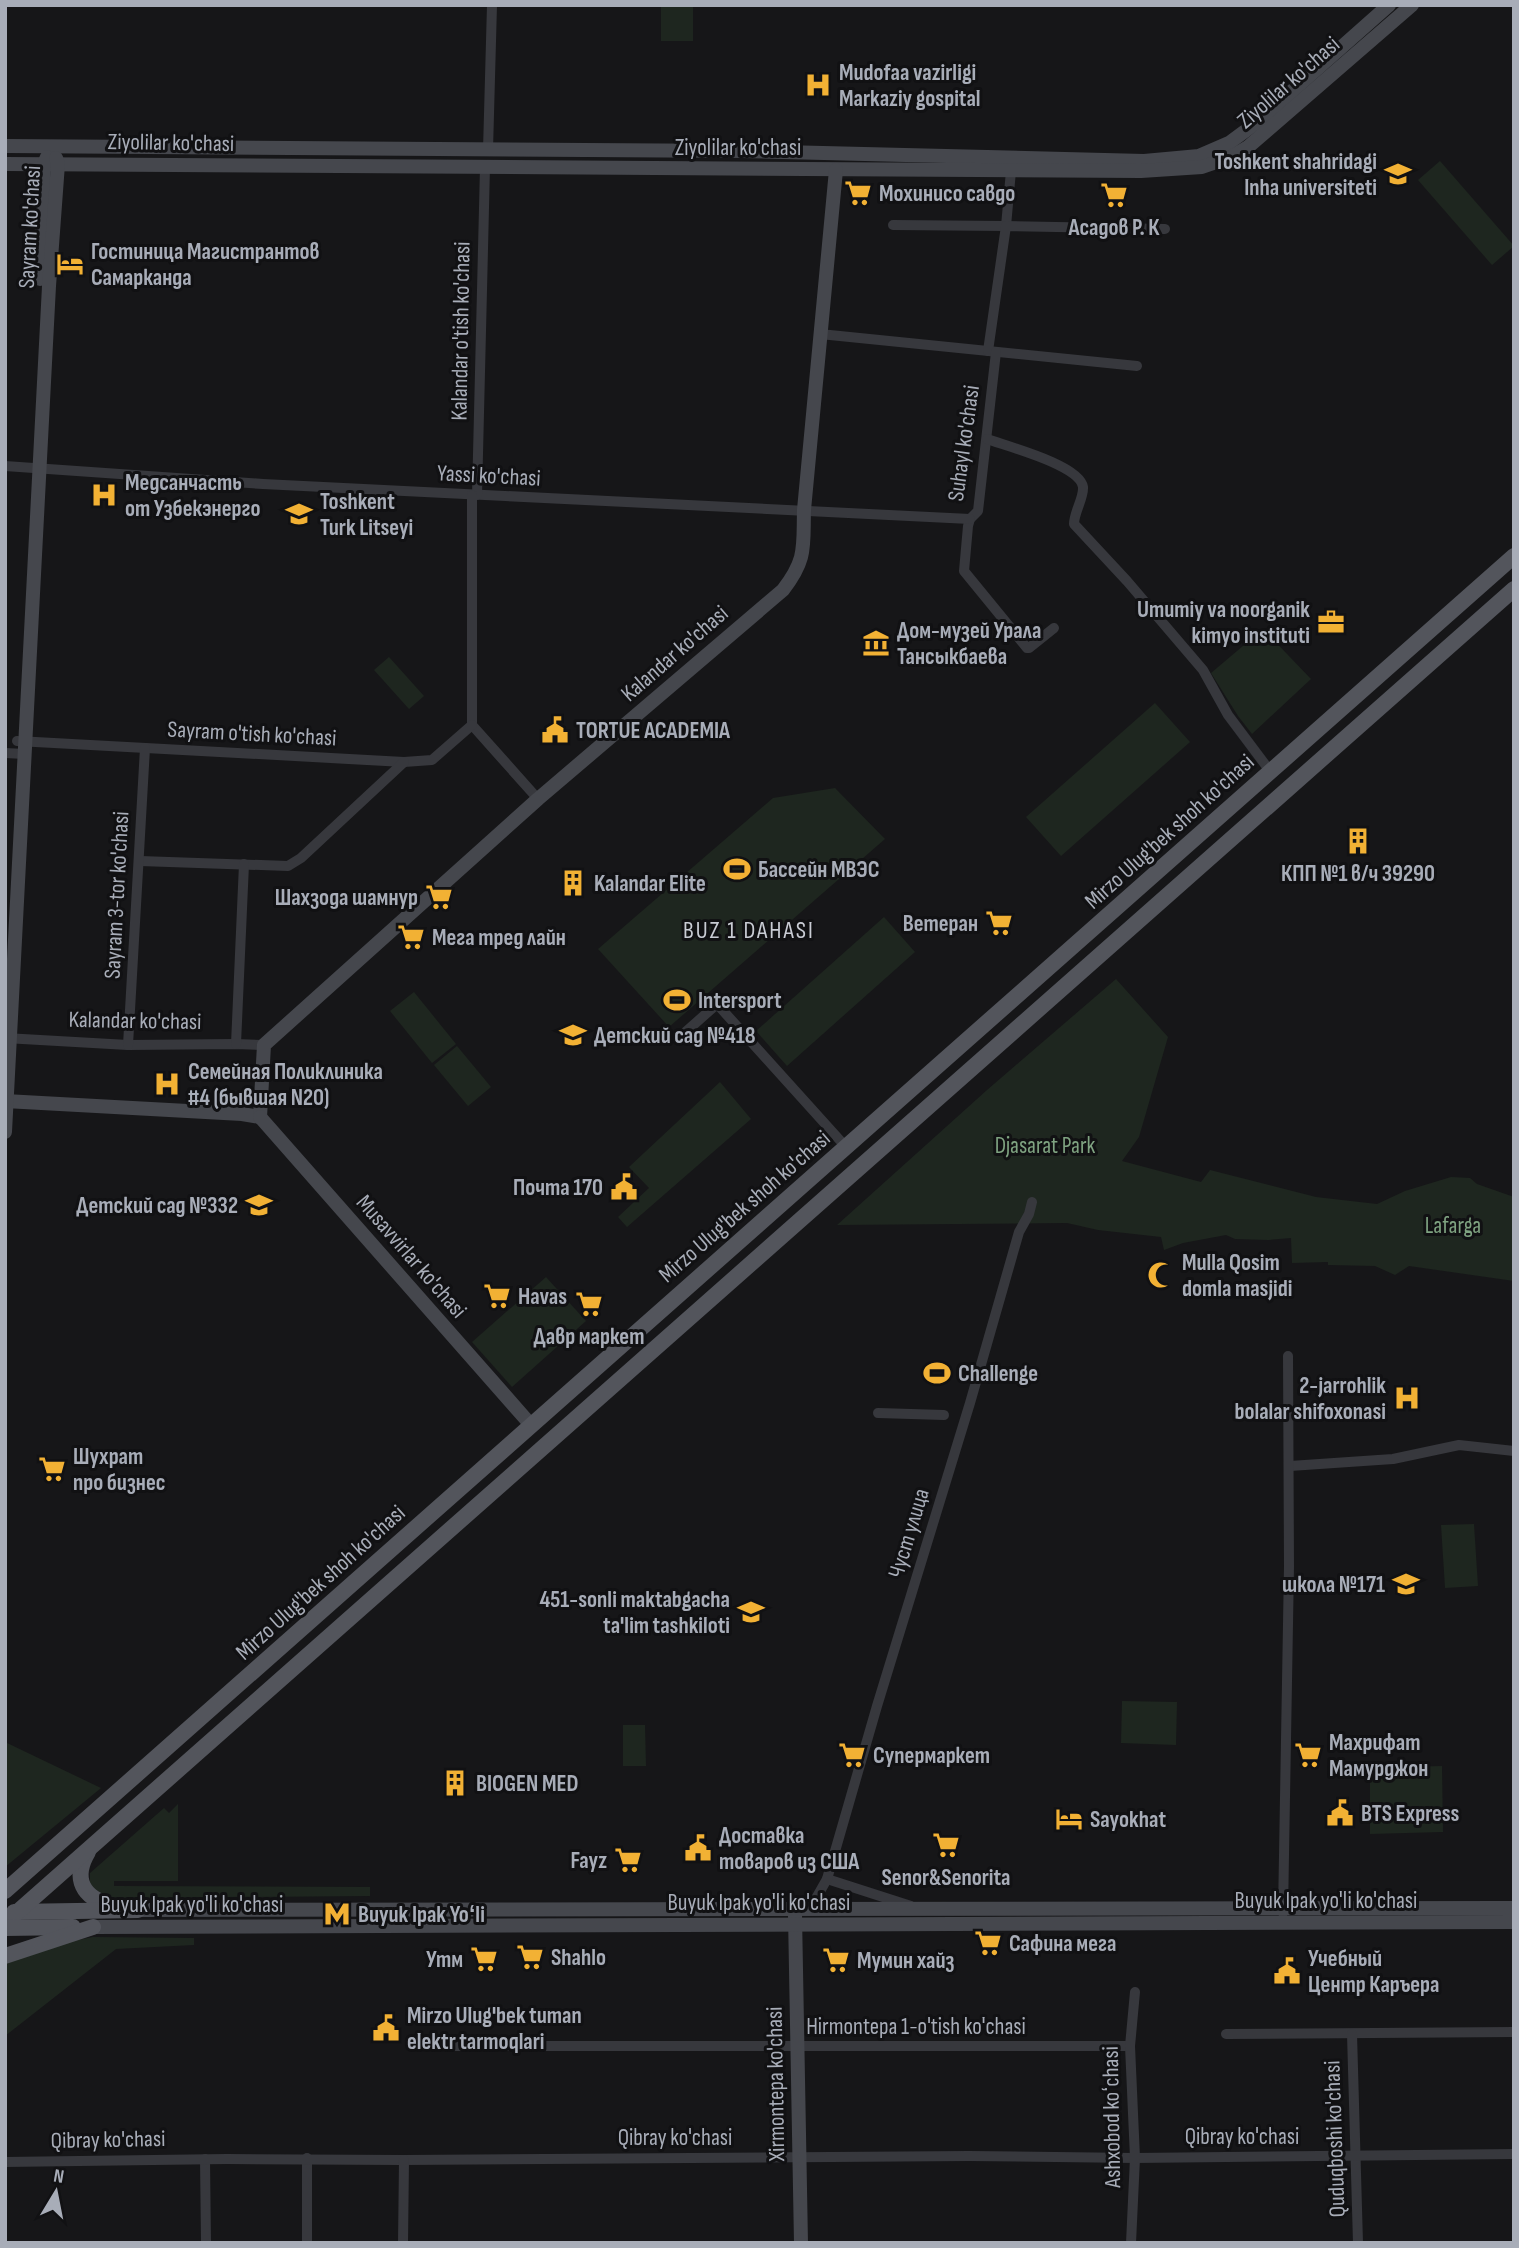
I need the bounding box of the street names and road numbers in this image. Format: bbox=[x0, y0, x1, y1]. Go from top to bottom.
street label: Ziyolilar ko'chasi bbox=[1232, 31, 1346, 135]
street label: Ziyolilar ko'chasi bbox=[107, 128, 234, 158]
street label: Ziyolilar ko'chasi bbox=[675, 134, 801, 162]
street label: Sayram ko'chasi bbox=[13, 165, 47, 289]
street label: Kalandar o'tish ko'chasi bbox=[445, 241, 477, 421]
street label: Suhayl ko'chasi bbox=[942, 383, 986, 503]
street label: Yassi ko'chasi bbox=[436, 459, 541, 493]
street label: Kalandar ko'chasi bbox=[615, 600, 734, 708]
street label: Sayram o'tish ko'chasi bbox=[167, 716, 337, 752]
street label: Mirzo Ulug'bek shoh ko'chasi bbox=[1079, 748, 1260, 915]
street label: Sayram 3-tor ko'chasi bbox=[99, 811, 135, 980]
street label: Kalandar ko'chasi bbox=[68, 1006, 202, 1036]
street label: Mirzo Ulug'bek shoh ko'chasi bbox=[653, 1125, 836, 1289]
street label: Musavvirlar ko'chasi bbox=[350, 1189, 472, 1324]
street label: Чуст улица bbox=[882, 1485, 936, 1581]
street label: Mirzo Ulug'bek shoh ko'chasi bbox=[230, 1499, 411, 1666]
street label: Buyuk Ipak yo'li ko'chasi bbox=[1235, 1887, 1417, 1915]
street label: Buyuk Ipak yo'li ko'chasi bbox=[668, 1889, 850, 1917]
street label: Buyuk Ipak yo'li ko'chasi bbox=[101, 1891, 283, 1919]
street label: Xirmontepa ko'chasi bbox=[761, 2006, 791, 2163]
street label: Hirmontepa 1-o'tish ko'chasi bbox=[806, 2013, 1026, 2041]
street label: Ashxobod koʻchasi bbox=[1097, 2046, 1127, 2189]
street label: Quduqboshi ko'chasi bbox=[1318, 2060, 1352, 2218]
street label: Qibray ko'chasi bbox=[1185, 2123, 1299, 2151]
street label: Qibray ko'chasi bbox=[618, 2124, 732, 2152]
street label: Qibray ko'chasi bbox=[50, 2125, 166, 2155]

